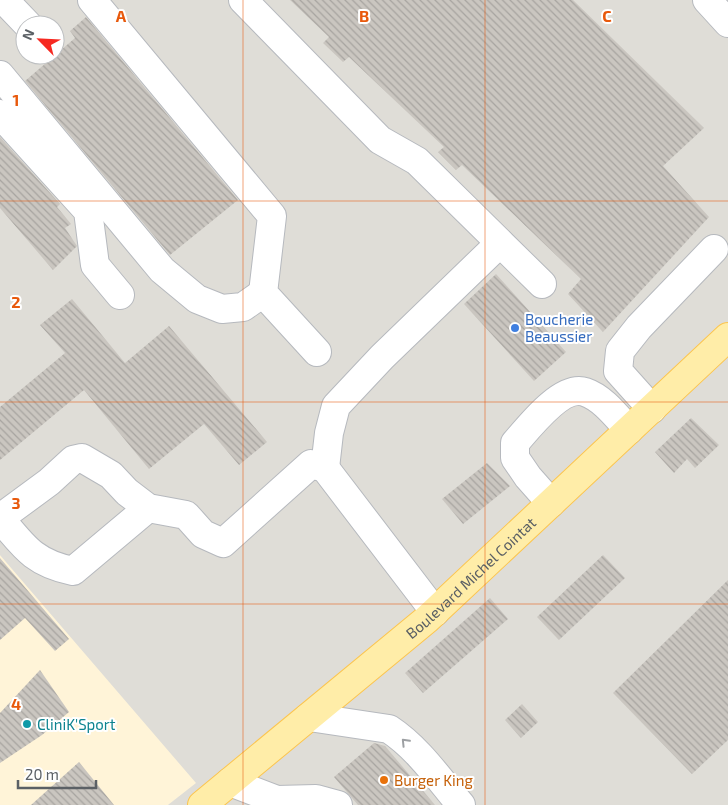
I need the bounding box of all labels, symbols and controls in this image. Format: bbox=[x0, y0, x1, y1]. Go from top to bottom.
text: A bbox=[116, 6, 127, 25]
text: B bbox=[359, 6, 369, 25]
text: C bbox=[602, 6, 612, 25]
north arrow bbox=[15, 15, 65, 65]
text: N bbox=[18, 26, 37, 43]
text: 1 bbox=[13, 90, 19, 109]
text: 2 bbox=[11, 292, 21, 311]
place label: Boucherie Beaussier bbox=[525, 310, 593, 345]
marker: Boucherie Beaussier bbox=[509, 322, 521, 334]
text: 3 bbox=[11, 493, 21, 512]
street label: Boulevard Michel Cointat bbox=[402, 513, 539, 642]
text: 4 bbox=[11, 694, 21, 713]
place label: CliniK'Sport bbox=[37, 715, 116, 733]
marker: CliniK'Sport bbox=[21, 718, 33, 730]
one-way arrow bbox=[402, 739, 411, 748]
scale bar bbox=[18, 758, 95, 790]
text: 20 m bbox=[25, 765, 59, 783]
place label: Burger King bbox=[394, 771, 474, 789]
marker: Burger King bbox=[378, 774, 390, 786]

